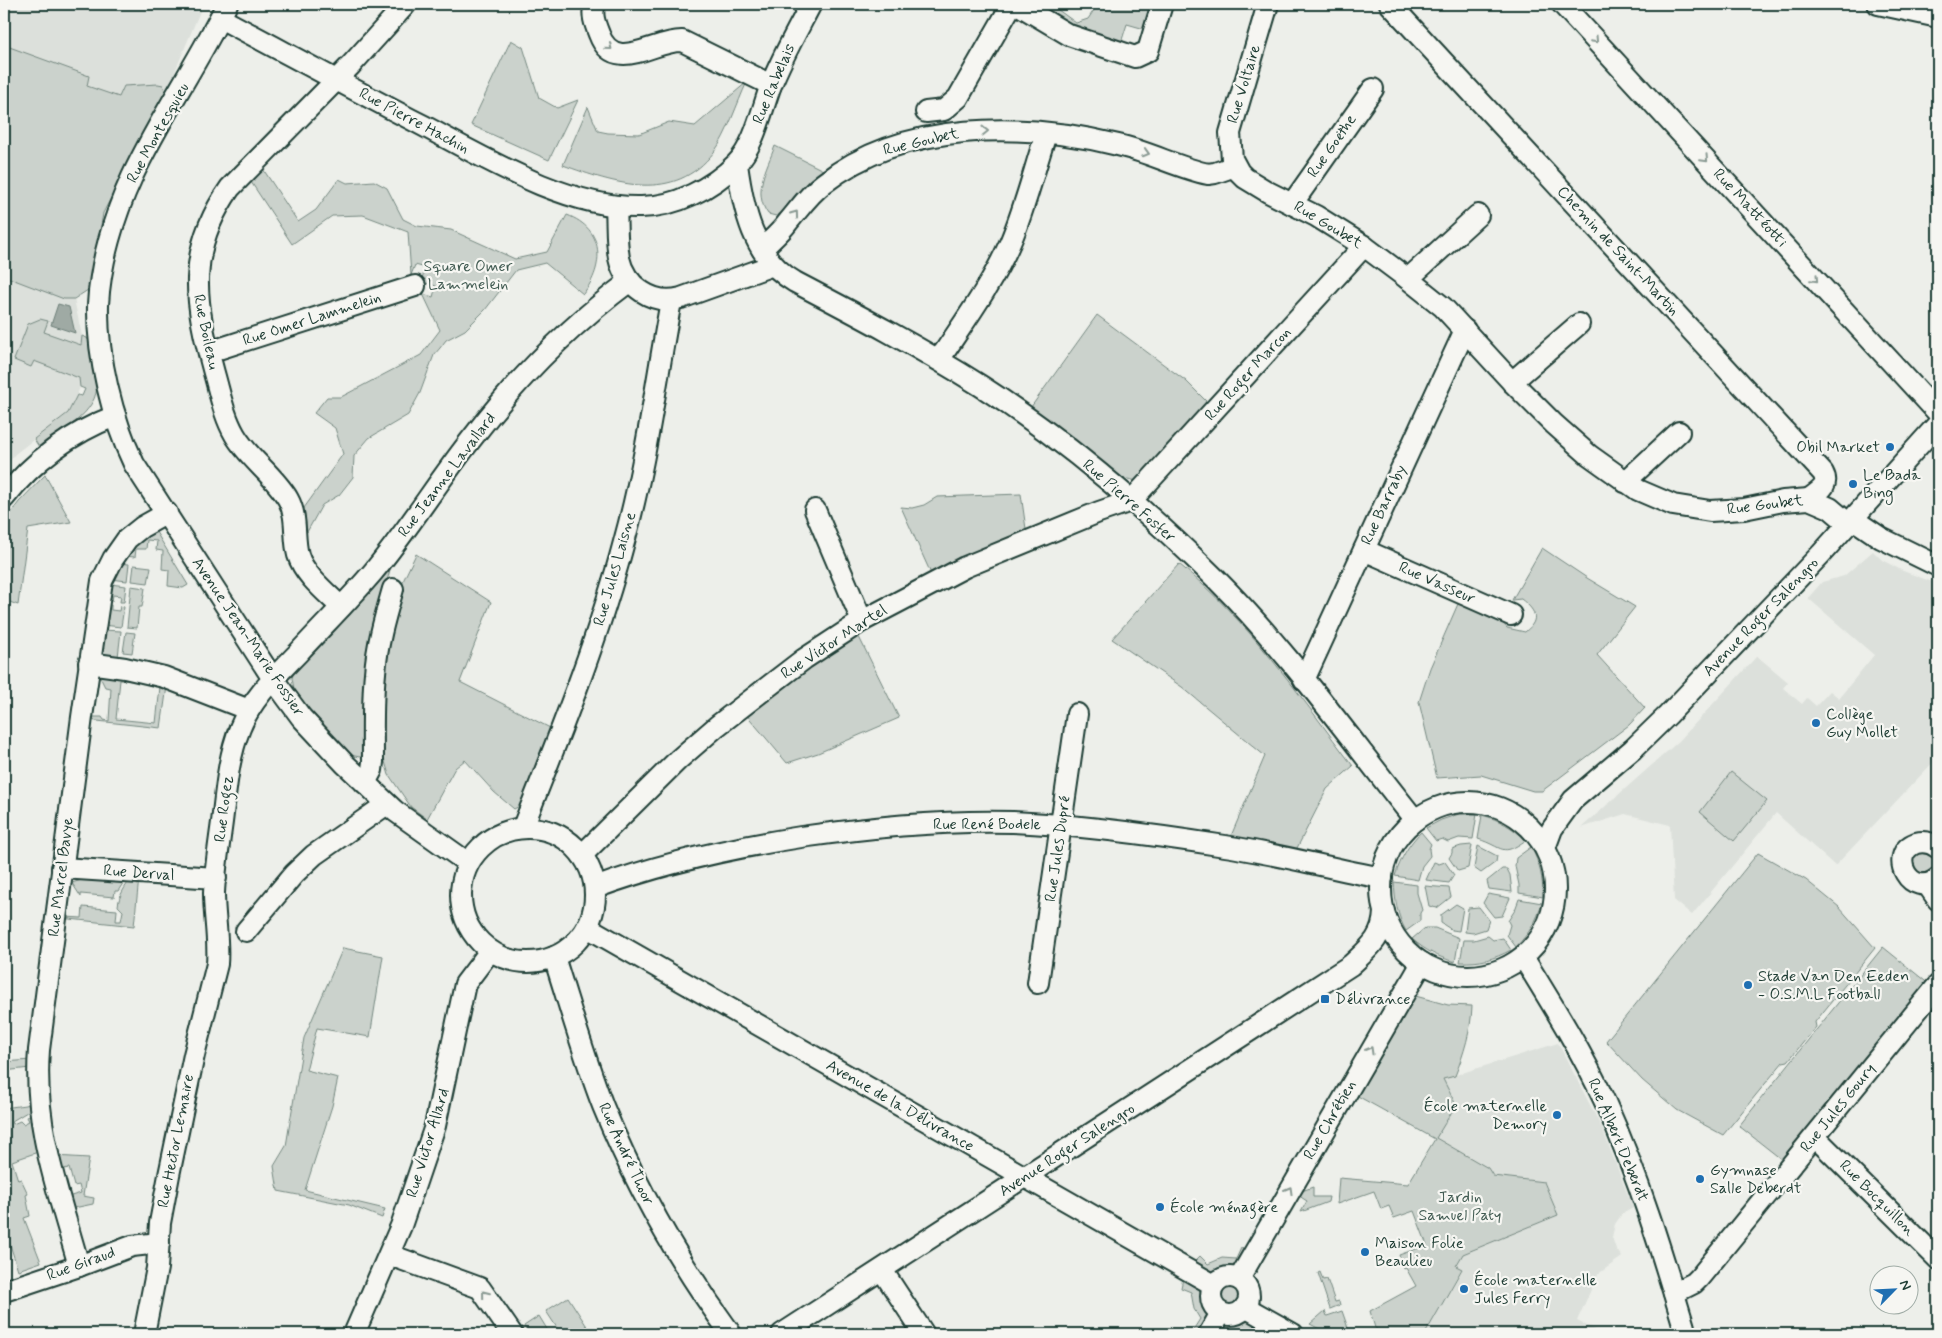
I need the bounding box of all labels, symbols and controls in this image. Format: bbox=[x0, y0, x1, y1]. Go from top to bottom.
one-way arrow bbox=[1589, 34, 1598, 43]
street label: Rue Rabelais bbox=[748, 41, 800, 127]
one-way arrow bbox=[604, 42, 613, 51]
street label: Rue Voltaire bbox=[1222, 42, 1266, 126]
street label: Rue Montesquieu bbox=[122, 79, 194, 187]
street label: Rue Pierre Hachin bbox=[355, 83, 473, 159]
street label: Rue Goëthe bbox=[1302, 110, 1362, 182]
street label: Rue Goubet bbox=[881, 123, 961, 161]
one-way arrow bbox=[982, 126, 990, 136]
one-way arrow bbox=[1141, 147, 1149, 157]
one-way arrow bbox=[1699, 154, 1708, 163]
street label: Rue Mattéotti bbox=[1708, 164, 1792, 252]
street label: Chemin de Saint-Martin bbox=[1552, 181, 1684, 321]
street label: Rue Goubet bbox=[1290, 196, 1367, 254]
one-way arrow bbox=[789, 210, 798, 219]
park label: Square Omer Lammelein bbox=[424, 256, 513, 295]
one-way arrow bbox=[1809, 273, 1818, 282]
street label: Rue Omer Lammelein bbox=[240, 287, 384, 351]
street label: Rue Boileau bbox=[188, 292, 224, 372]
street label: Rue Roger Marcon bbox=[1200, 322, 1297, 426]
street label: Rue Jeanne Lavallard bbox=[393, 408, 501, 542]
place label: Obil Market bbox=[1796, 437, 1880, 458]
marker: Obil Market bbox=[1884, 441, 1896, 453]
street label: Rue Pierre Fosfer bbox=[1078, 455, 1180, 547]
street label: Rue Barraby bbox=[1356, 462, 1412, 548]
place label: Le Bada Bing bbox=[1863, 465, 1921, 505]
marker: Le Bada Bing bbox=[1847, 478, 1859, 490]
street label: Rue Goubet bbox=[1726, 490, 1805, 520]
street label: Rue Jules Laisne bbox=[589, 509, 641, 629]
street label: Avenue Jean-Marie Fossier bbox=[187, 553, 309, 721]
street label: Avenue Roger Salengro bbox=[1699, 553, 1824, 682]
street label: Rue Vasseur bbox=[1395, 557, 1479, 609]
street label: Rue Victor Martel bbox=[777, 600, 891, 684]
place label: Collège Guy Mollet bbox=[1826, 704, 1899, 743]
marker: Collège Guy Mollet bbox=[1810, 717, 1822, 729]
street label: Rue Rogez bbox=[209, 774, 240, 844]
street label: Rue Jules Dupré bbox=[1040, 795, 1076, 903]
street label: Rue René Bodele bbox=[933, 814, 1041, 835]
street label: Rue Marcel Bavye bbox=[43, 816, 79, 938]
street label: Rue Derval bbox=[103, 860, 175, 886]
place label: Stade Van Den Eeden - O.S.M.L Football bbox=[1758, 966, 1909, 1005]
marker: Stade Van Den Eeden - O.S.M.L Football bbox=[1742, 979, 1754, 991]
place label: Délivrance bbox=[1335, 989, 1411, 1010]
marker: Délivrance bbox=[1319, 993, 1331, 1005]
one-way arrow bbox=[1364, 1046, 1374, 1055]
street label: Avenue de la Délivrance bbox=[822, 1055, 978, 1157]
street label: Rue Jules Goury bbox=[1796, 1059, 1880, 1157]
street label: Rue Hector Lemaire bbox=[153, 1072, 199, 1210]
street label: Rue Albert Deberdt bbox=[1583, 1075, 1654, 1205]
street label: Rue Chrétien bbox=[1299, 1076, 1361, 1164]
street label: Rue Victor Allard bbox=[401, 1086, 455, 1200]
place label: École maternelle Demory bbox=[1424, 1096, 1547, 1135]
street label: Avenue Roger Salengro bbox=[995, 1098, 1140, 1203]
street label: Rue André Thoor bbox=[593, 1100, 659, 1209]
marker: École maternelle Demory bbox=[1551, 1109, 1563, 1121]
street label: Rue Bocquillon bbox=[1834, 1155, 1920, 1241]
place label: Gymnase Salle Deberdt bbox=[1710, 1160, 1802, 1199]
marker: Gymnase Salle Deberdt bbox=[1694, 1173, 1706, 1185]
one-way arrow bbox=[1283, 1187, 1293, 1196]
park label: Jardin Samuel Paty bbox=[1419, 1187, 1501, 1226]
place label: École ménagère bbox=[1170, 1197, 1278, 1219]
marker: École ménagère bbox=[1154, 1201, 1166, 1213]
place label: Maison Folie Beaulieu bbox=[1375, 1233, 1464, 1272]
street label: Rue Giraud bbox=[44, 1242, 118, 1286]
marker: Maison Folie Beaulieu bbox=[1359, 1246, 1371, 1258]
north arrow bbox=[1870, 1266, 1920, 1316]
place label: École maternelle Jules Ferry bbox=[1474, 1270, 1598, 1309]
text: N bbox=[1895, 1277, 1915, 1293]
marker: École maternelle Jules Ferry bbox=[1458, 1283, 1470, 1295]
one-way arrow bbox=[481, 1291, 490, 1300]

